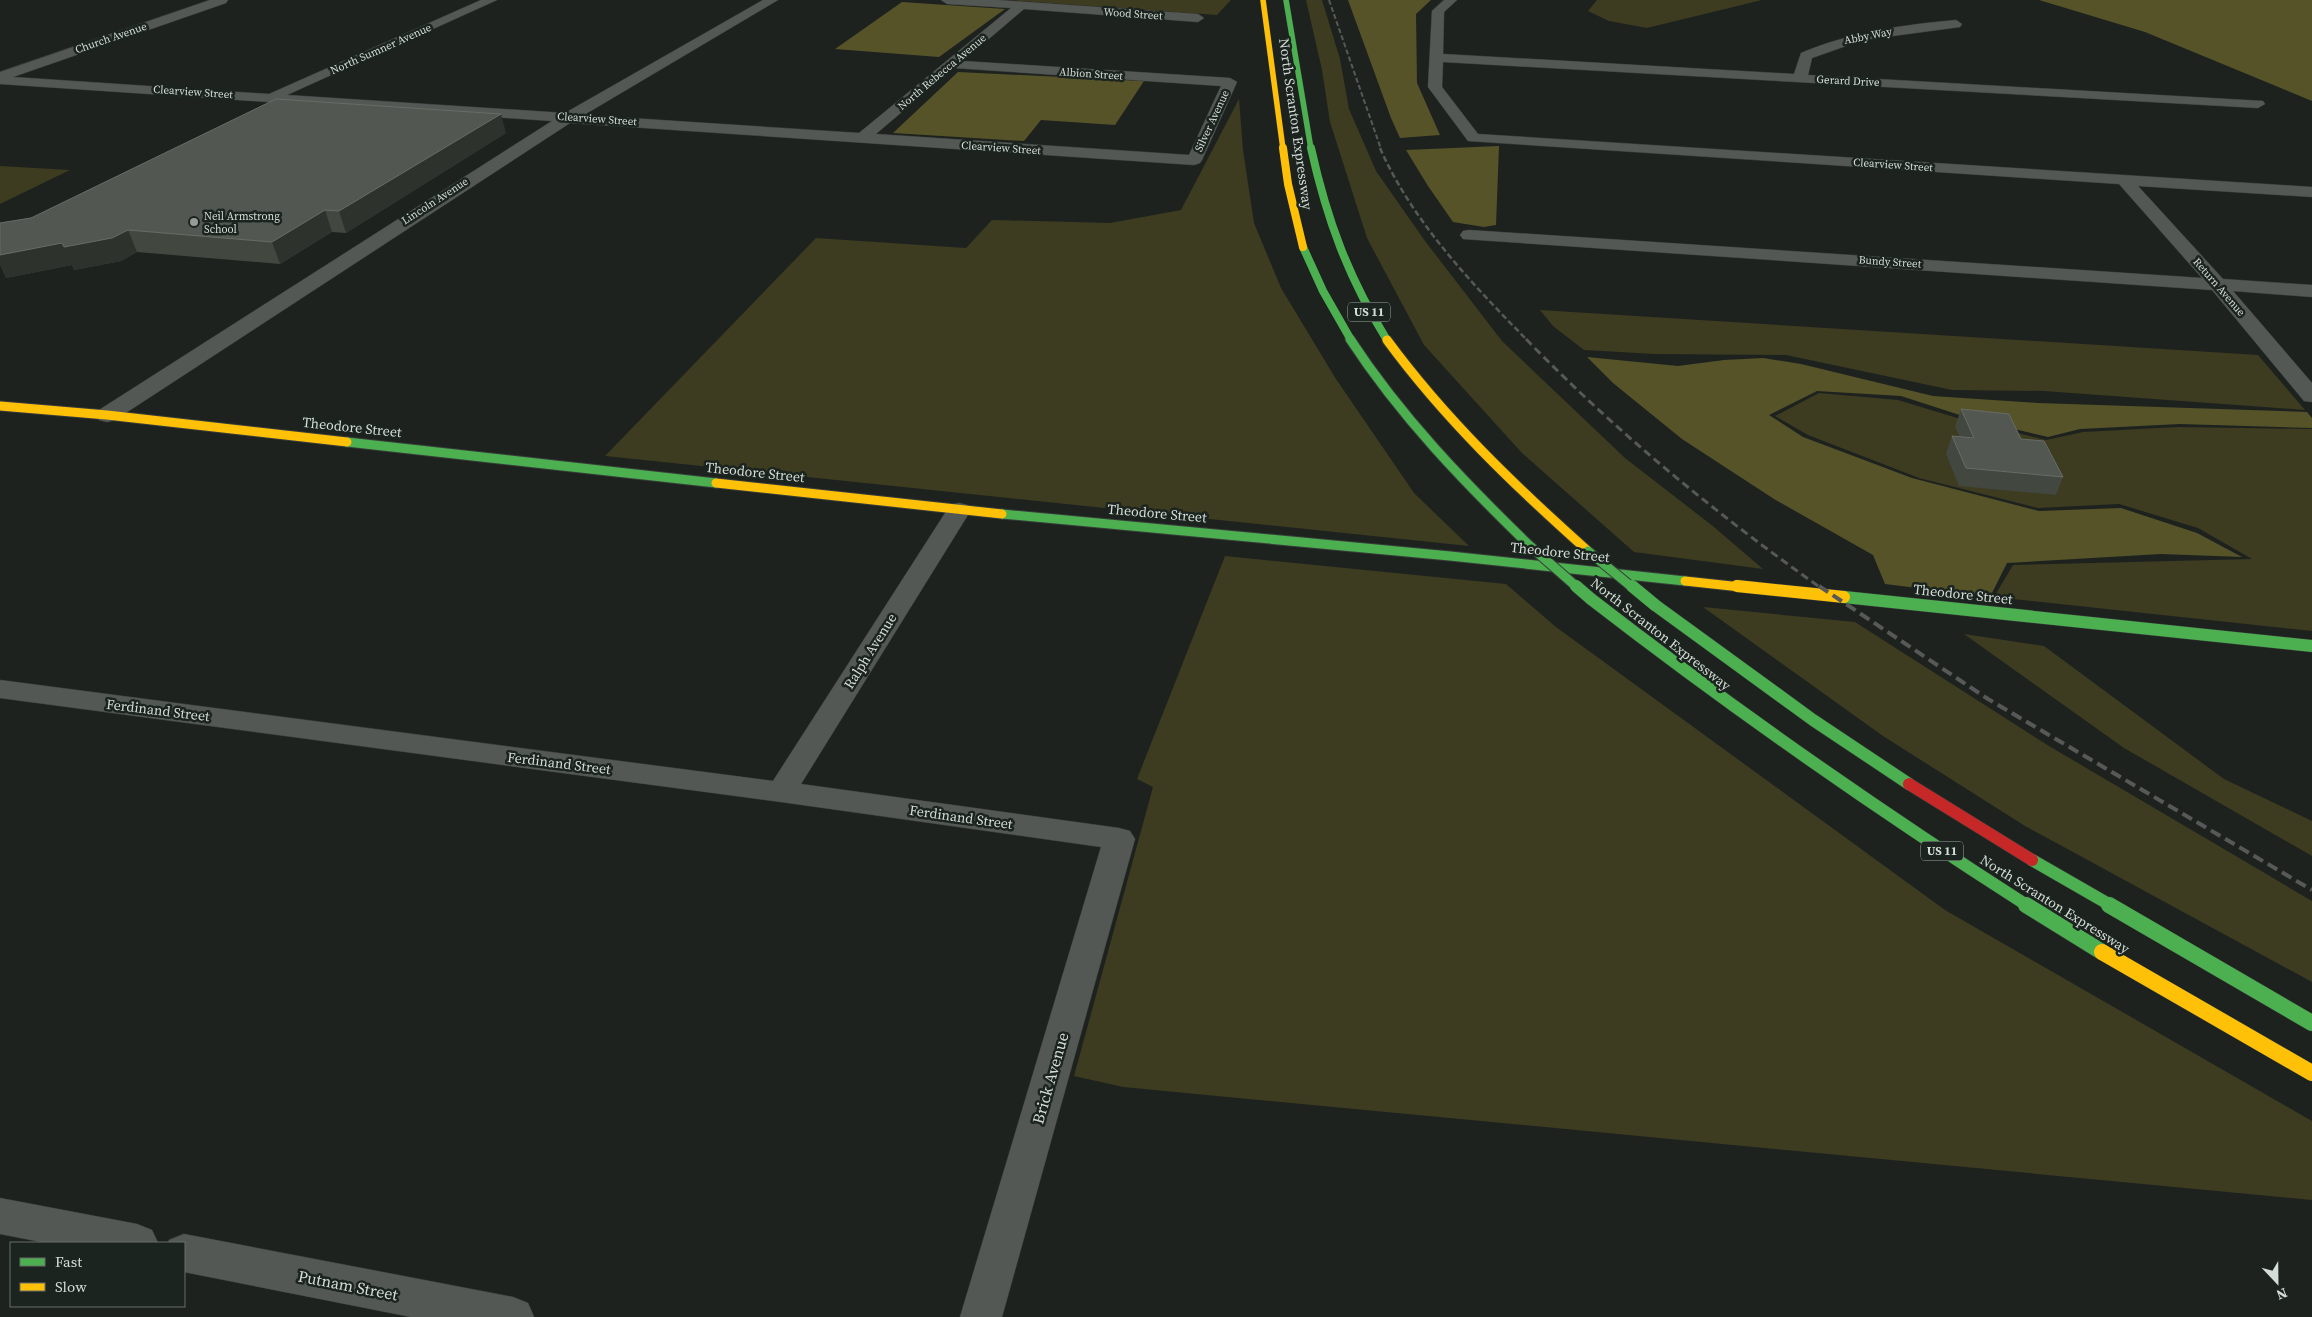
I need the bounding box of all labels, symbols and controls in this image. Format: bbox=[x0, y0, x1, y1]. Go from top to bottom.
street label: Wood Street bbox=[1103, 4, 1163, 24]
street label: Church Avenue bbox=[73, 19, 149, 57]
street label: North Sumner Avenue bbox=[328, 20, 434, 78]
street label: Abby Way bbox=[1843, 24, 1894, 48]
street label: North Rebecca Avenue bbox=[895, 30, 990, 113]
street label: North Scranton Expressway bbox=[1274, 37, 1318, 212]
street label: Albion Street bbox=[1059, 64, 1124, 84]
street label: Gerard Drive bbox=[1816, 72, 1880, 90]
street label: Clearview Street bbox=[153, 82, 234, 102]
street label: Silver Avenue bbox=[1191, 87, 1233, 154]
street label: Clearview Street bbox=[557, 109, 638, 129]
street label: Clearview Street bbox=[961, 138, 1042, 158]
street label: Clearview Street bbox=[1853, 155, 1934, 175]
street label: Lincoln Avenue bbox=[399, 174, 471, 228]
place label: Neil Armstrong School bbox=[204, 209, 280, 237]
marker: Neil Armstrong School bbox=[188, 216, 200, 228]
street label: Bundy Street bbox=[1858, 252, 1922, 272]
street label: Return Avenue bbox=[2190, 255, 2249, 320]
road number: US 11 bbox=[1348, 302, 1390, 322]
street label: Theodore Street bbox=[301, 412, 403, 442]
street label: Theodore Street bbox=[704, 457, 806, 487]
street label: Theodore Street bbox=[1106, 499, 1208, 527]
street label: Theodore Street bbox=[1509, 537, 1611, 567]
street label: North Scranton Expressway bbox=[1587, 573, 1736, 696]
street label: Theodore Street bbox=[1912, 579, 2014, 609]
street label: Ralph Avenue bbox=[839, 609, 901, 693]
street label: Ferdinand Street bbox=[105, 694, 211, 726]
street label: Ferdinand Street bbox=[506, 747, 612, 779]
street label: Ferdinand Street bbox=[908, 800, 1014, 834]
road number: US 11 bbox=[1921, 841, 1963, 860]
street label: North Scranton Expressway bbox=[1976, 850, 2134, 959]
street label: Brick Avenue bbox=[1026, 1030, 1074, 1126]
legend bbox=[10, 1242, 185, 1307]
text: Fast bbox=[55, 1251, 82, 1272]
north arrow bbox=[2252, 1257, 2302, 1307]
street label: Putnam Street bbox=[296, 1265, 401, 1306]
text: Slow bbox=[55, 1276, 87, 1297]
text: N bbox=[2273, 1283, 2290, 1305]

